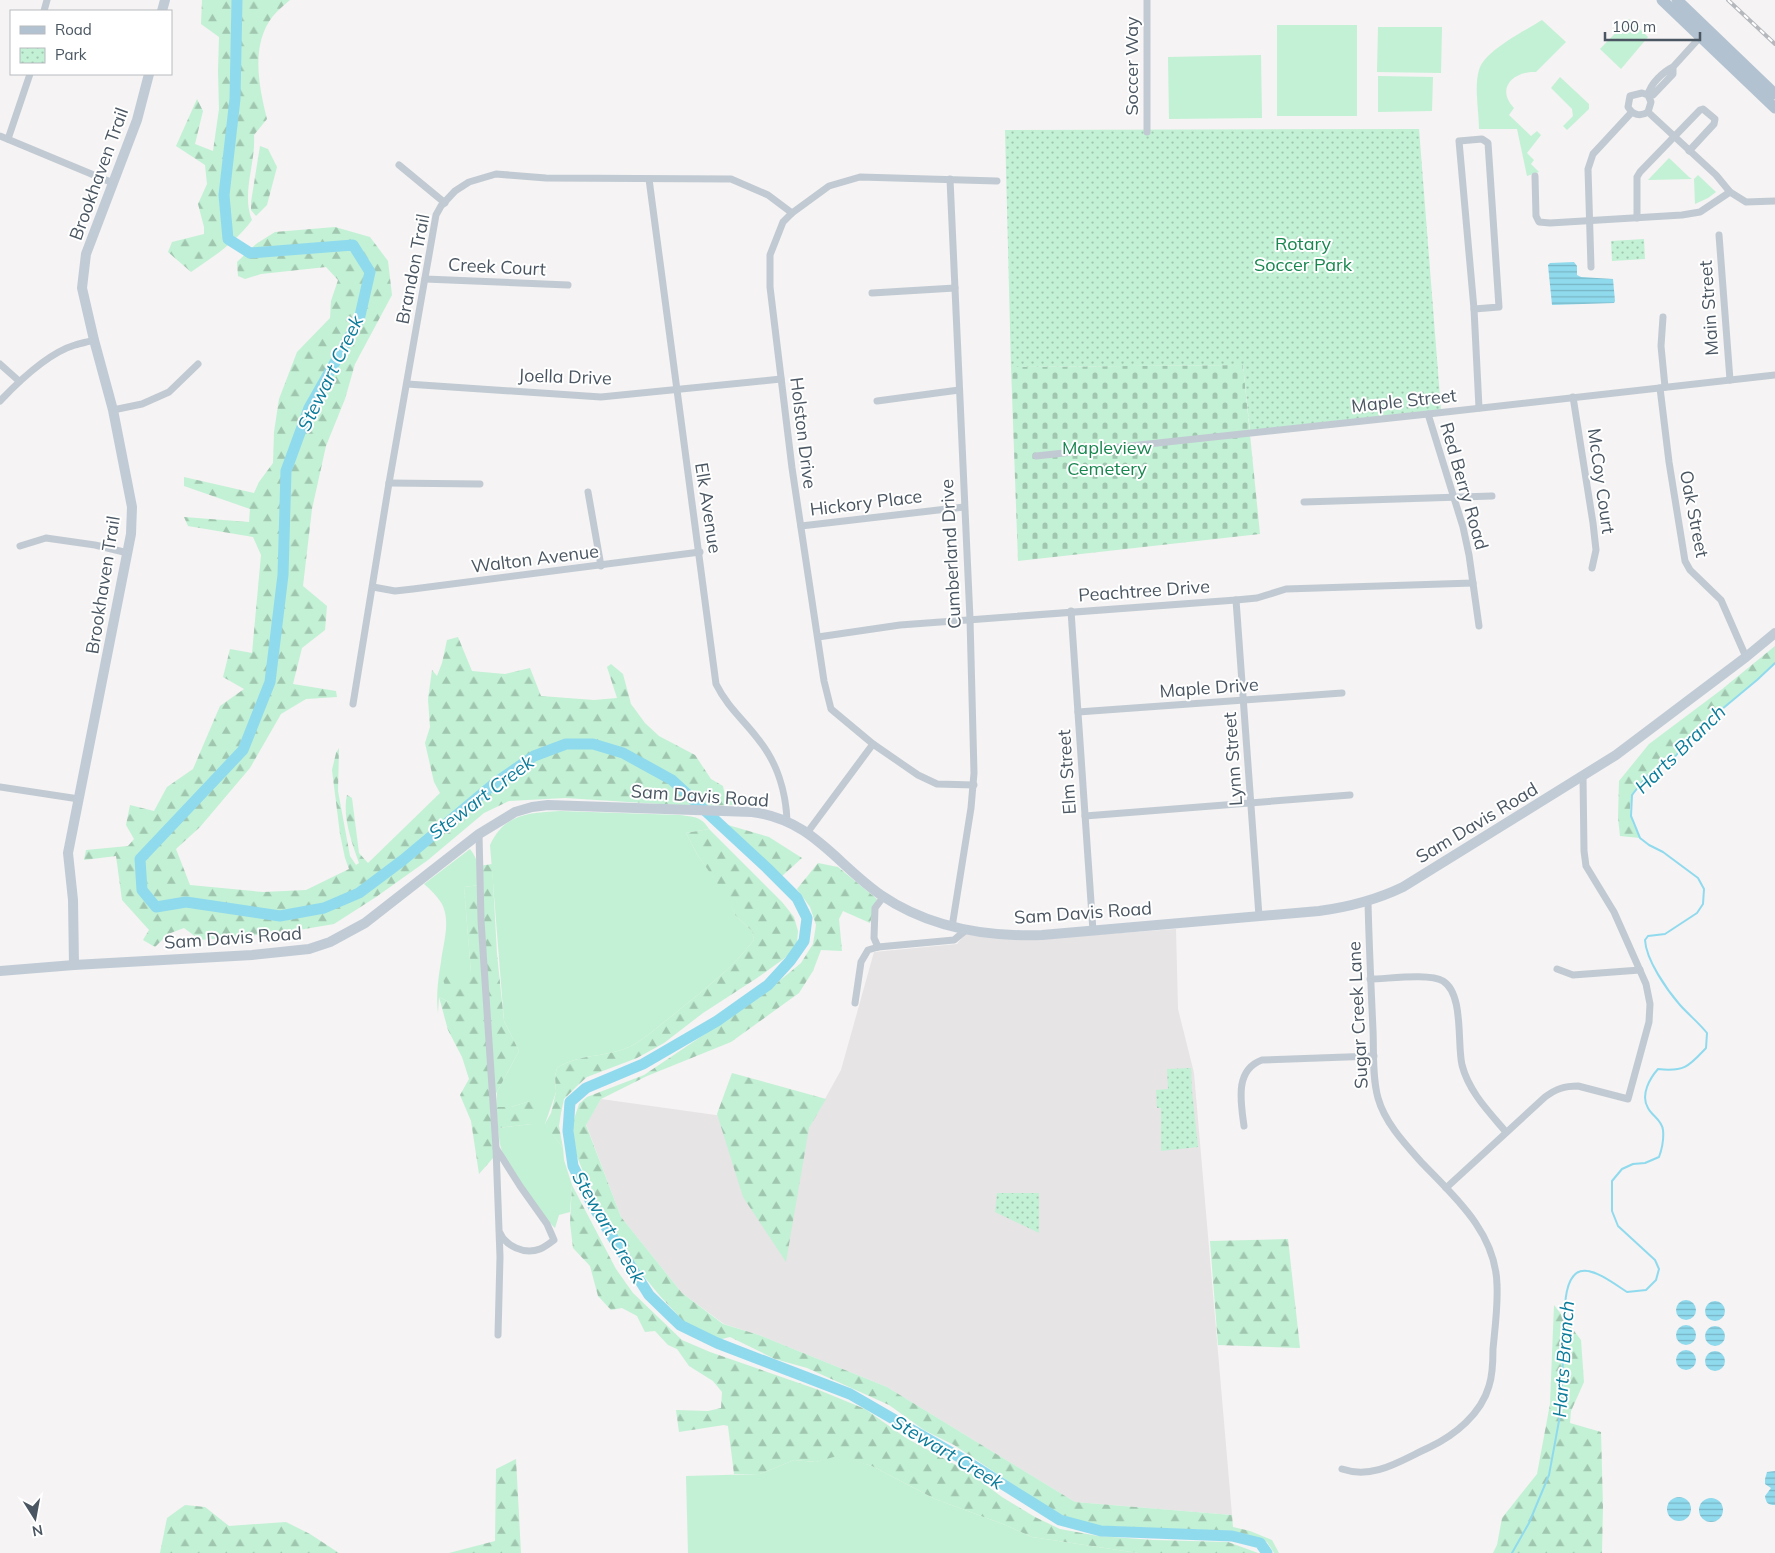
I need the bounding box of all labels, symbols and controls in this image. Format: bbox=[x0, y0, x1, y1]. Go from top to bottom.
legend bbox=[10, 10, 172, 75]
scale bar bbox=[1605, 10, 1700, 42]
street label: Soccer Way bbox=[1120, 16, 1143, 116]
text: 100 m bbox=[1612, 17, 1656, 36]
text: Road bbox=[55, 20, 92, 39]
text: Park bbox=[55, 45, 87, 64]
street label: Brookhaven Trail bbox=[64, 104, 133, 243]
street label: Brandon Trail bbox=[391, 212, 434, 326]
park label: Rotary Soccer Park bbox=[1254, 232, 1353, 276]
street label: Creek Court bbox=[448, 252, 547, 281]
street label: Main Street bbox=[1694, 260, 1723, 357]
water label: Stewart Creek bbox=[292, 310, 369, 435]
street label: Joella Drive bbox=[518, 363, 612, 390]
street label: Holston Drive bbox=[785, 376, 822, 490]
street label: Maple Street bbox=[1350, 384, 1458, 417]
street label: Red Berry Road bbox=[1435, 419, 1494, 552]
street label: McCoy Court bbox=[1583, 427, 1620, 535]
park label: Mapleview Cemetery bbox=[1062, 436, 1152, 480]
street label: Elk Avenue bbox=[690, 461, 727, 555]
street label: Oak Street bbox=[1675, 468, 1714, 560]
street label: Cumberland Drive bbox=[935, 479, 966, 630]
street label: Hickory Place bbox=[808, 484, 923, 521]
street label: Brookhaven Trail bbox=[80, 514, 125, 656]
street label: Walton Avenue bbox=[470, 539, 600, 578]
street label: Peachtree Drive bbox=[1077, 574, 1211, 607]
street label: Maple Drive bbox=[1159, 673, 1259, 702]
water label: Harts Branch bbox=[1630, 700, 1730, 798]
street label: Lynn Street bbox=[1218, 711, 1247, 807]
street label: Elm Street bbox=[1052, 729, 1081, 815]
water label: Stewart Creek bbox=[424, 749, 539, 844]
street label: Sam Davis Road bbox=[1412, 777, 1542, 868]
street label: Sam Davis Road bbox=[630, 779, 770, 812]
street label: Sam Davis Road bbox=[1013, 896, 1153, 929]
street label: Sam Davis Road bbox=[163, 921, 303, 954]
street label: Sugar Creek Lane bbox=[1342, 941, 1373, 1089]
water label: Stewart Creek bbox=[567, 1167, 651, 1288]
water label: Harts Branch bbox=[1547, 1300, 1579, 1418]
water label: Stewart Creek bbox=[888, 1409, 1009, 1495]
north arrow bbox=[10, 1493, 60, 1543]
text: N bbox=[31, 1521, 44, 1541]

